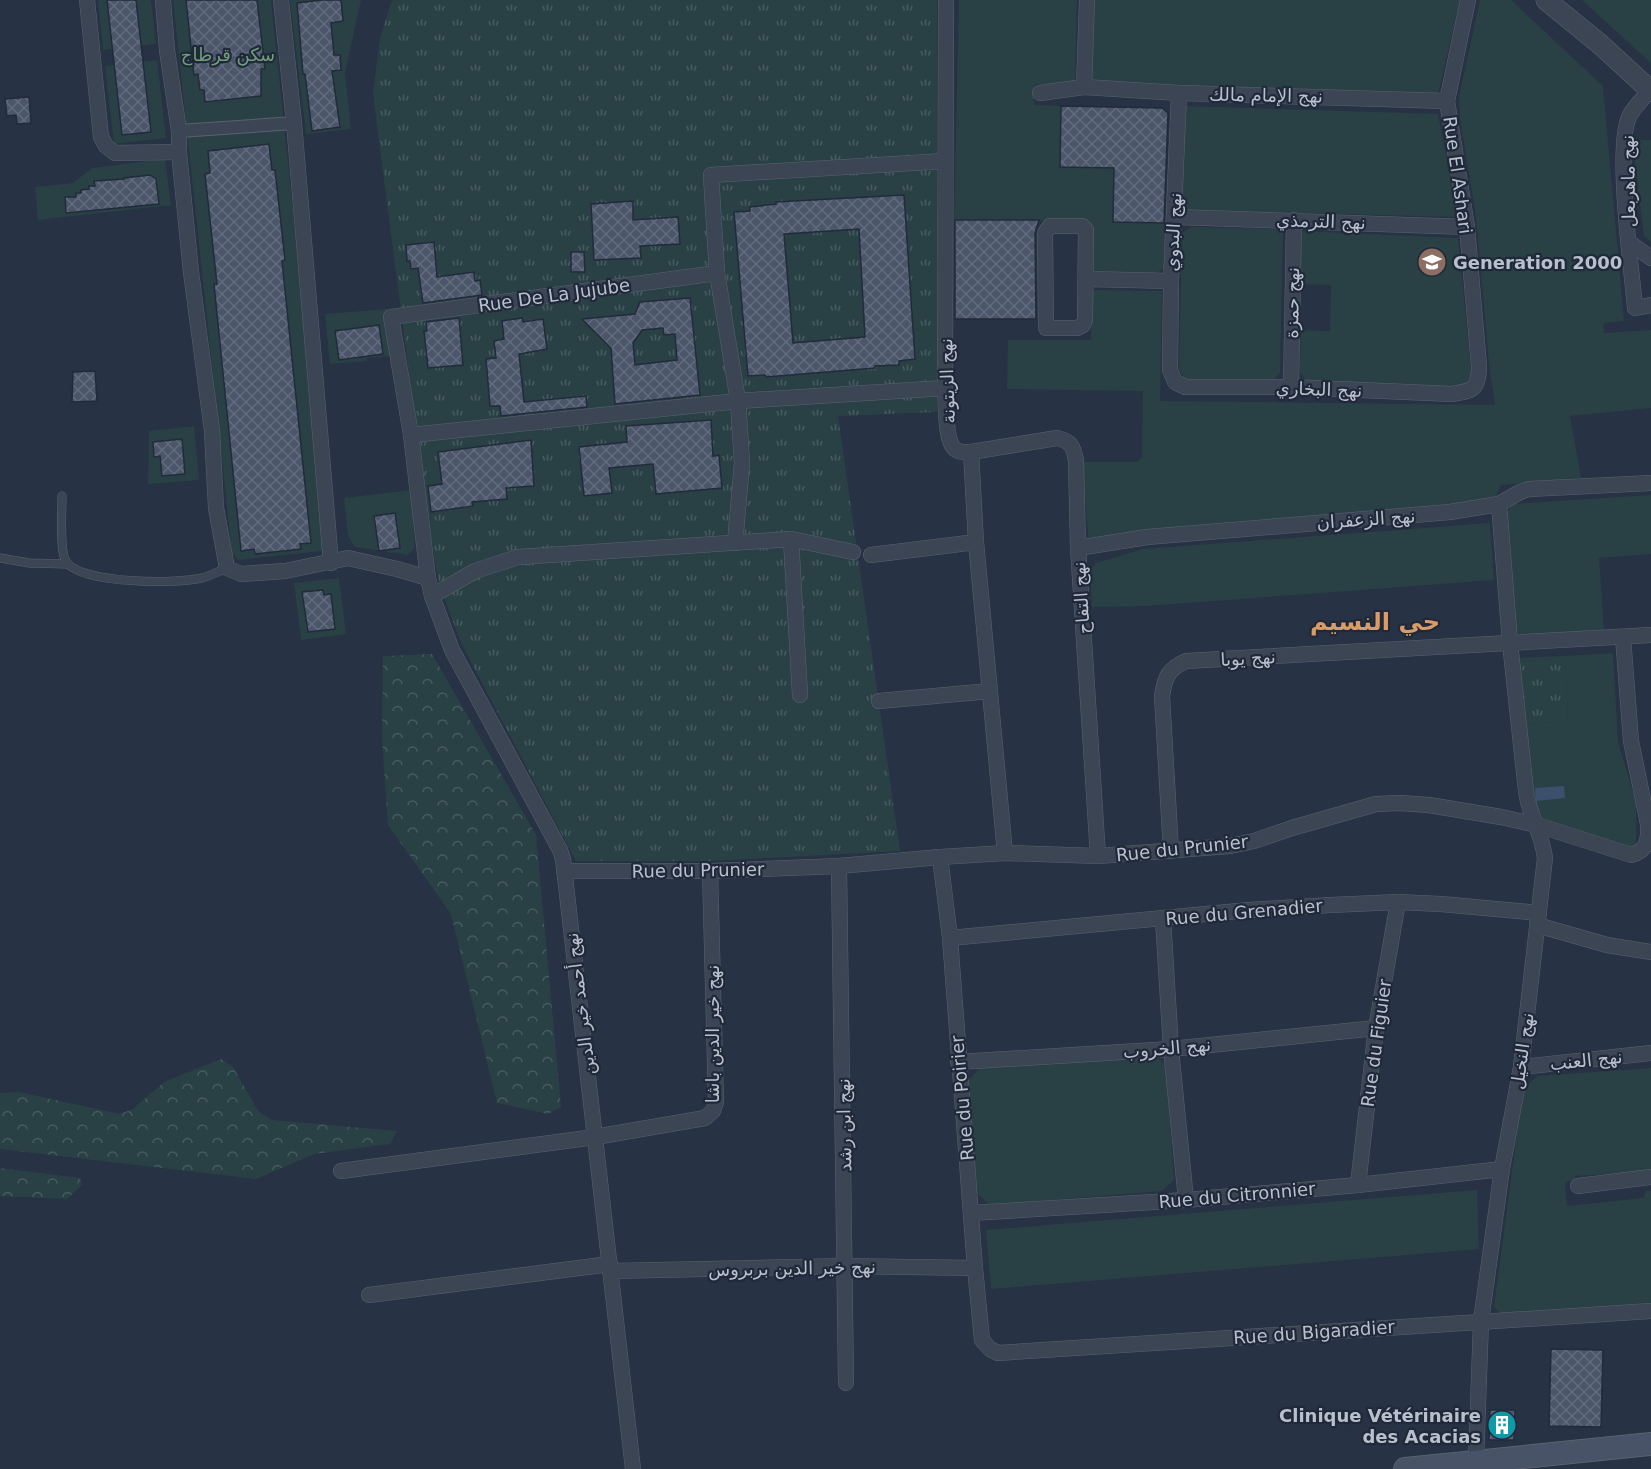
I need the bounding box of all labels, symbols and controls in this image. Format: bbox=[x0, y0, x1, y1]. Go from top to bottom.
park label: سكن قرطاج bbox=[181, 44, 275, 66]
street label: نهج الإمام مالك bbox=[1209, 84, 1323, 107]
street label: Rue El Ashari bbox=[1439, 115, 1477, 235]
street label: نهج ماهربعل bbox=[1617, 135, 1640, 227]
street label: نهج البدوي bbox=[1160, 192, 1187, 272]
street label: نهج الترمذي bbox=[1276, 209, 1366, 234]
school or university icon: Generation 2000 bbox=[1416, 246, 1448, 278]
place label: Generation 2000 bbox=[1453, 252, 1622, 273]
street label: نهج حمزة bbox=[1281, 267, 1304, 339]
street label: Rue De La Jujube bbox=[477, 274, 631, 316]
street label: نهج الزيتونة bbox=[935, 338, 960, 424]
street label: نهج البخاري bbox=[1275, 377, 1363, 402]
street label: نهج الزعفران bbox=[1316, 505, 1416, 534]
street label: نهج التفاح bbox=[1068, 561, 1095, 635]
district label: حي النسيم bbox=[1310, 608, 1440, 636]
street label: نهج يوبا bbox=[1220, 646, 1276, 671]
street label: Rue du Prunier bbox=[1115, 831, 1250, 865]
street label: Rue du Prunier bbox=[631, 858, 765, 882]
street label: Rue du Grenadier bbox=[1164, 895, 1324, 929]
street label: نهج أحمد خير الدين bbox=[560, 932, 600, 1076]
street label: نهج خير الدين باشا bbox=[702, 965, 724, 1103]
street label: Rue du Figuier bbox=[1357, 977, 1395, 1108]
street label: نهج النخيل bbox=[1506, 1011, 1539, 1091]
street label: Rue du Poirier bbox=[946, 1034, 978, 1161]
street label: نهج الخروب bbox=[1122, 1034, 1212, 1063]
street label: نهج العنب bbox=[1549, 1046, 1623, 1075]
street label: نهج ابن رشد bbox=[833, 1078, 856, 1172]
street label: Rue du Citronnier bbox=[1158, 1178, 1317, 1212]
street label: نهج خير الدين بربروس bbox=[708, 1256, 876, 1281]
street label: Rue du Bigaradier bbox=[1233, 1316, 1396, 1348]
place label: Clinique Vétérinaire des Acacias bbox=[1279, 1405, 1481, 1447]
building icon: Clinique Vétérinaire des Acacias bbox=[1486, 1409, 1518, 1441]

